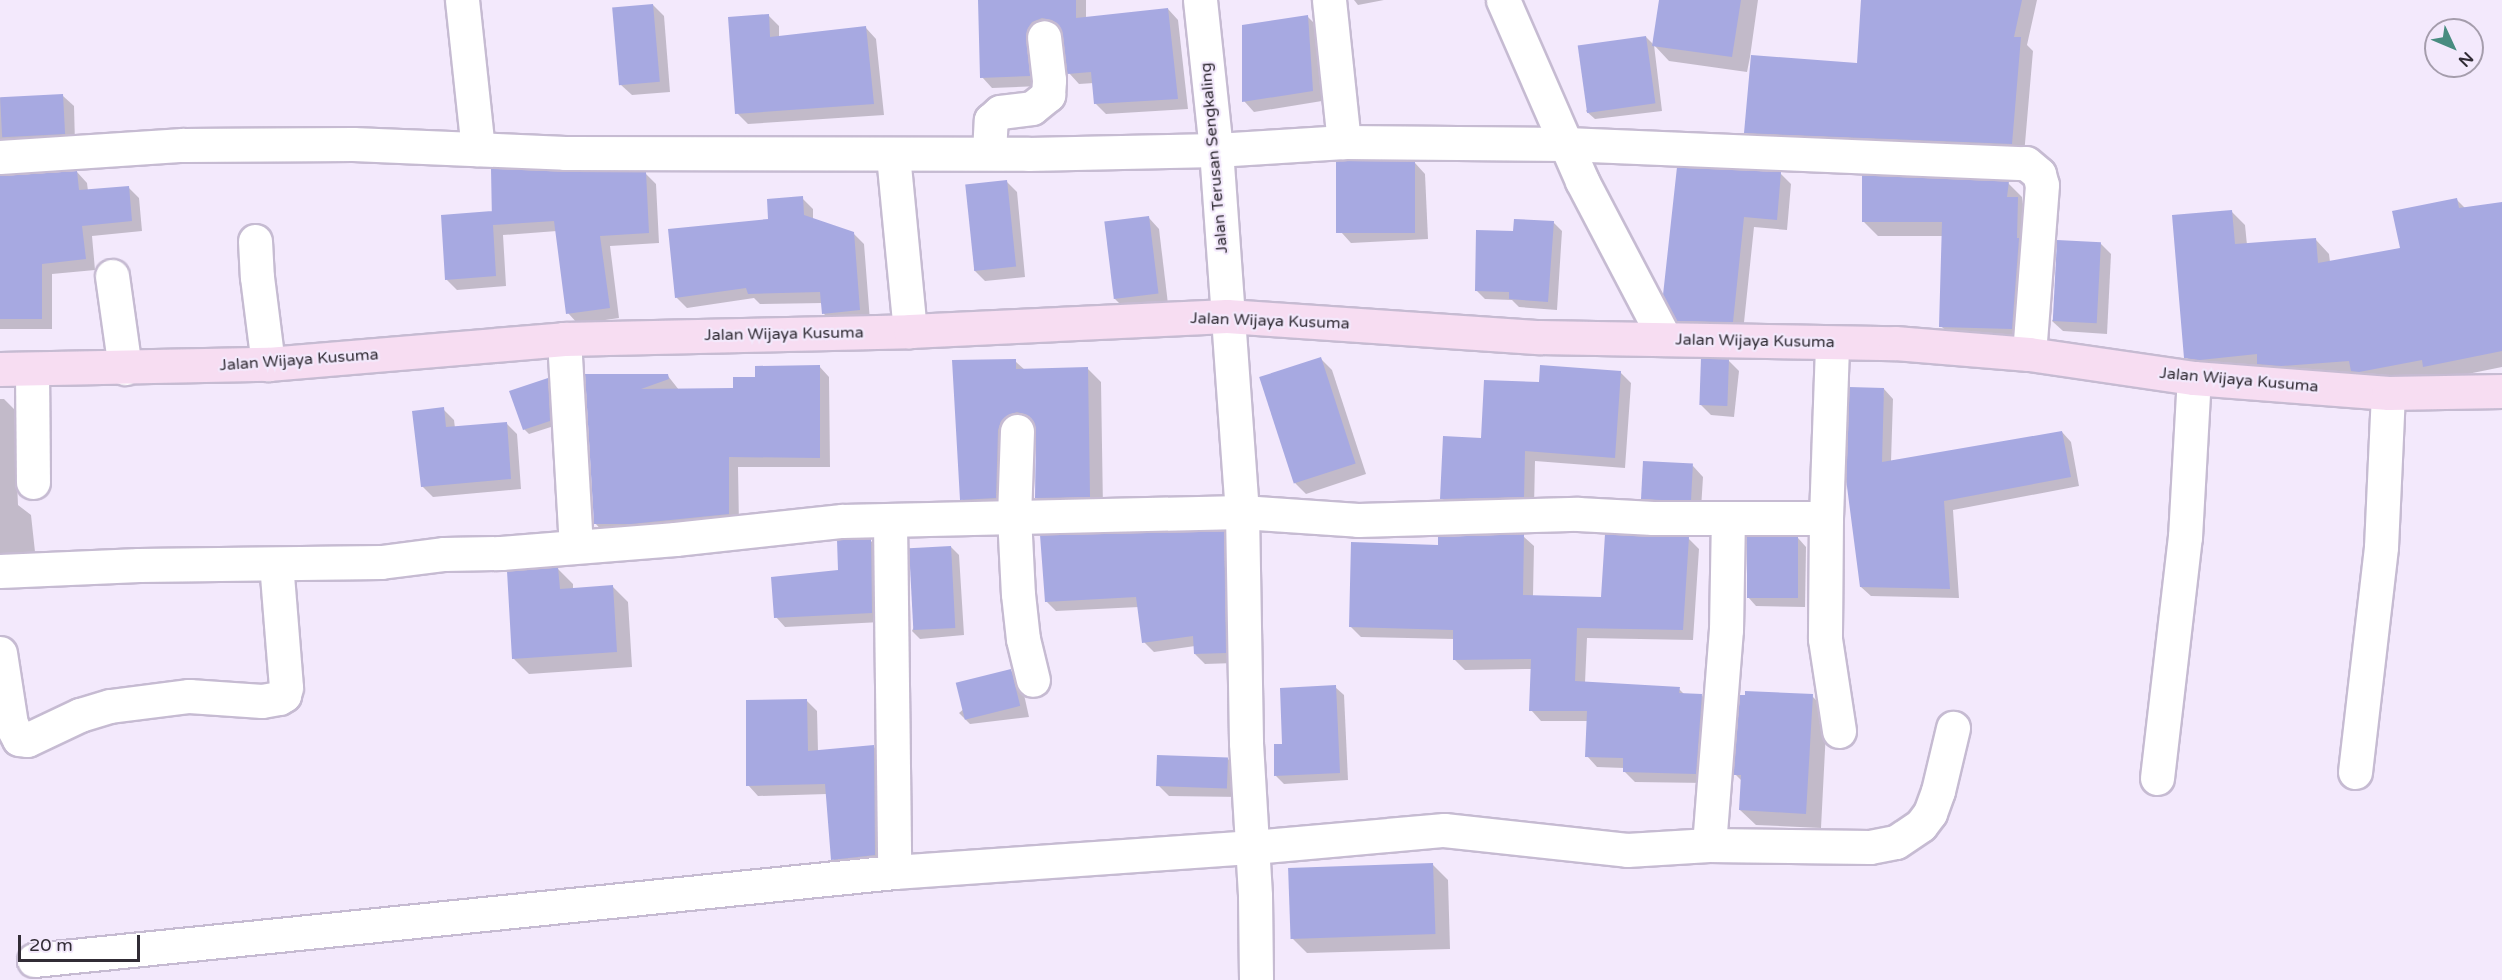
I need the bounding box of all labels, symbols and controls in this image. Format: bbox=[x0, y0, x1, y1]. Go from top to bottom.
north arrow bbox=[2424, 18, 2484, 78]
text: N bbox=[2454, 48, 2477, 71]
street label: Jalan Terusan Sengkaling bbox=[1196, 62, 1232, 254]
street label: Jalan Wijaya Kusuma bbox=[1190, 309, 1350, 333]
street label: Jalan Wijaya Kusuma bbox=[704, 323, 864, 345]
street label: Jalan Wijaya Kusuma bbox=[1675, 330, 1835, 352]
street label: Jalan Wijaya Kusuma bbox=[219, 345, 379, 375]
street label: Jalan Wijaya Kusuma bbox=[2159, 363, 2319, 397]
scale bar bbox=[21, 923, 142, 961]
text: 20 m bbox=[29, 934, 73, 956]

